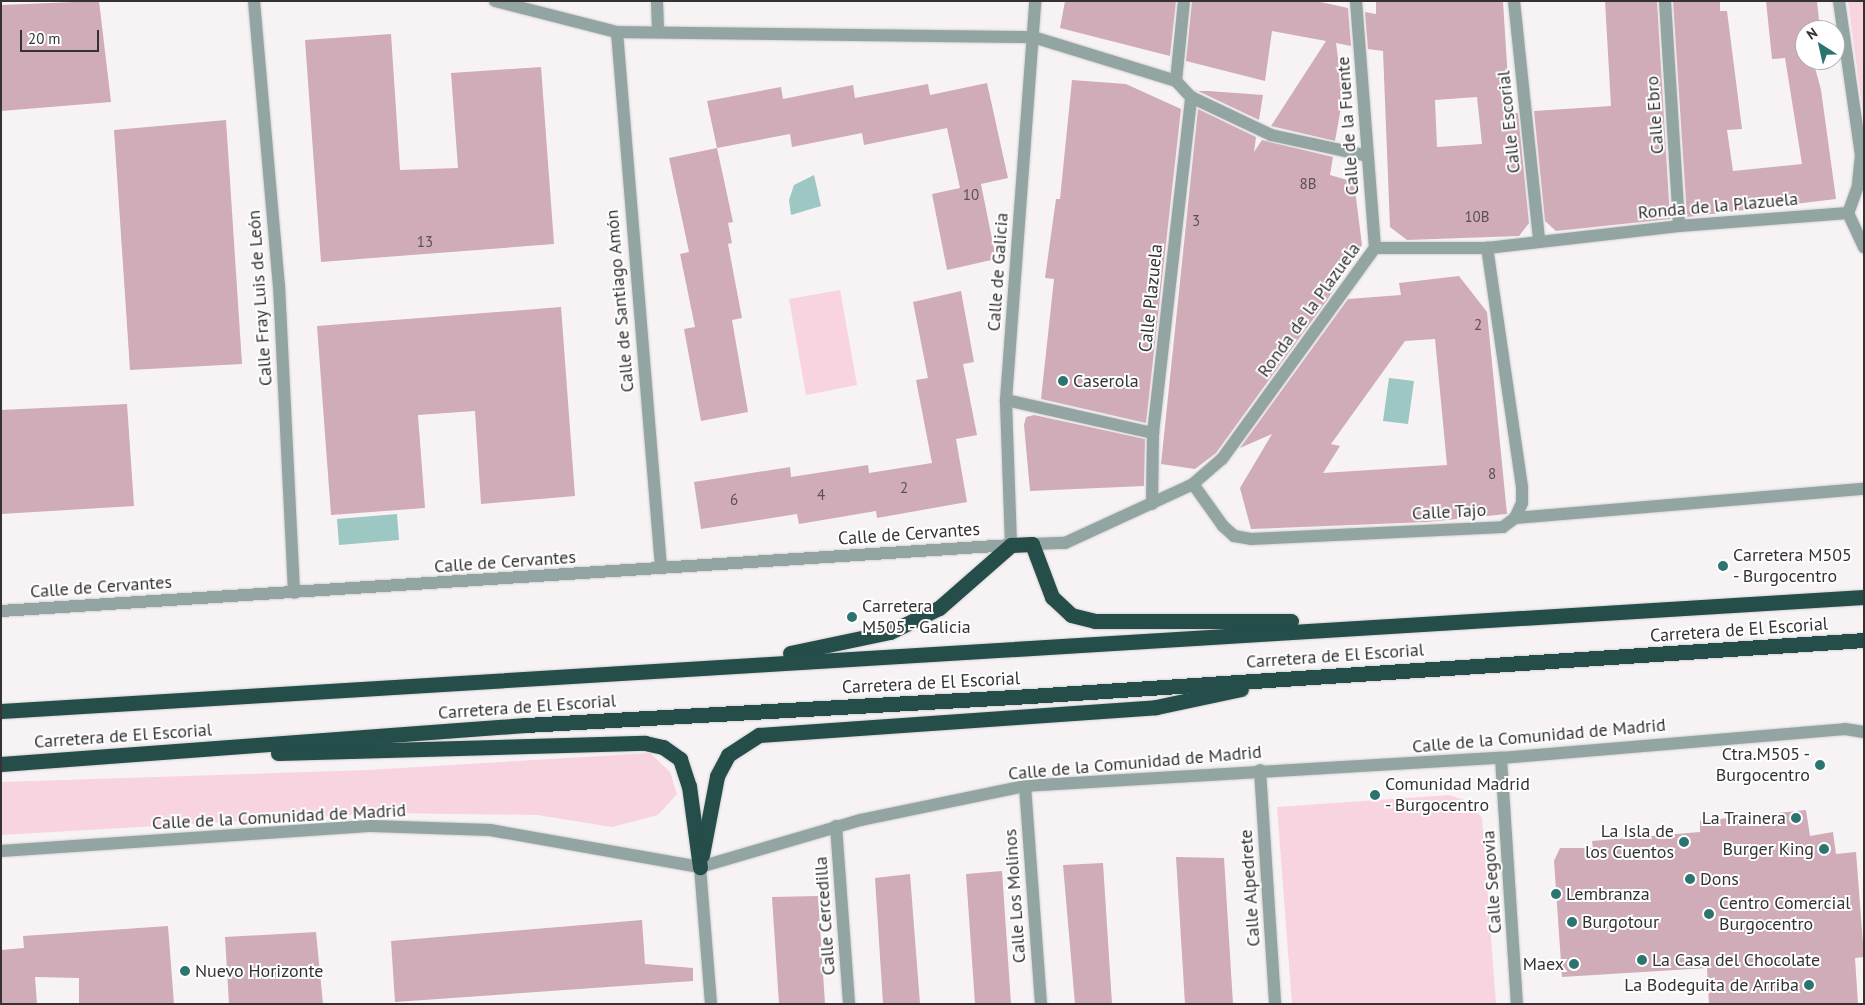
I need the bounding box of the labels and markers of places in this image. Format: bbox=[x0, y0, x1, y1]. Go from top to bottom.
place label: Caserola bbox=[1073, 370, 1139, 392]
marker: Caserola bbox=[1057, 375, 1069, 387]
place label: Carretera M505 - Burgocentro bbox=[1733, 545, 1852, 588]
marker: Carretera M505 - Burgocentro bbox=[1717, 560, 1729, 572]
place label: Carretera M505 - Galicia bbox=[862, 596, 974, 638]
marker: Carretera M505 - Galicia bbox=[846, 611, 858, 623]
place label: Ctra.M505 - Burgocentro bbox=[1716, 744, 1810, 786]
marker: Ctra.M505 - Burgocentro bbox=[1814, 759, 1826, 771]
place label: Comunidad Madrid - Burgocentro bbox=[1385, 774, 1530, 816]
marker: Comunidad Madrid - Burgocentro bbox=[1369, 789, 1381, 801]
place label: La Trainera bbox=[1701, 807, 1786, 829]
marker: La Trainera bbox=[1790, 812, 1802, 824]
place label: La Isla de los Cuentos bbox=[1585, 821, 1674, 864]
marker: La Isla de los Cuentos bbox=[1678, 836, 1690, 848]
place label: Burger King bbox=[1723, 838, 1814, 860]
marker: Burger King bbox=[1818, 843, 1830, 855]
place label: Dons bbox=[1700, 868, 1739, 890]
marker: Dons bbox=[1684, 873, 1696, 885]
place label: Lembranza bbox=[1566, 883, 1650, 905]
marker: Lembranza bbox=[1550, 888, 1562, 900]
place label: Centro Comercial Burgocentro bbox=[1719, 893, 1851, 936]
marker: Centro Comercial Burgocentro bbox=[1703, 908, 1715, 920]
place label: Burgotour bbox=[1582, 911, 1659, 933]
marker: Burgotour bbox=[1566, 916, 1578, 928]
place label: La Casa del Chocolate bbox=[1652, 949, 1820, 971]
place label: Maex bbox=[1523, 953, 1564, 975]
marker: La Casa del Chocolate bbox=[1636, 954, 1648, 966]
marker: Maex bbox=[1568, 958, 1580, 970]
place label: Nuevo Horizonte bbox=[195, 960, 323, 982]
marker: Nuevo Horizonte bbox=[179, 965, 191, 977]
place label: La Bodeguita de Arriba bbox=[1624, 974, 1799, 996]
marker: La Bodeguita de Arriba bbox=[1803, 979, 1815, 991]

